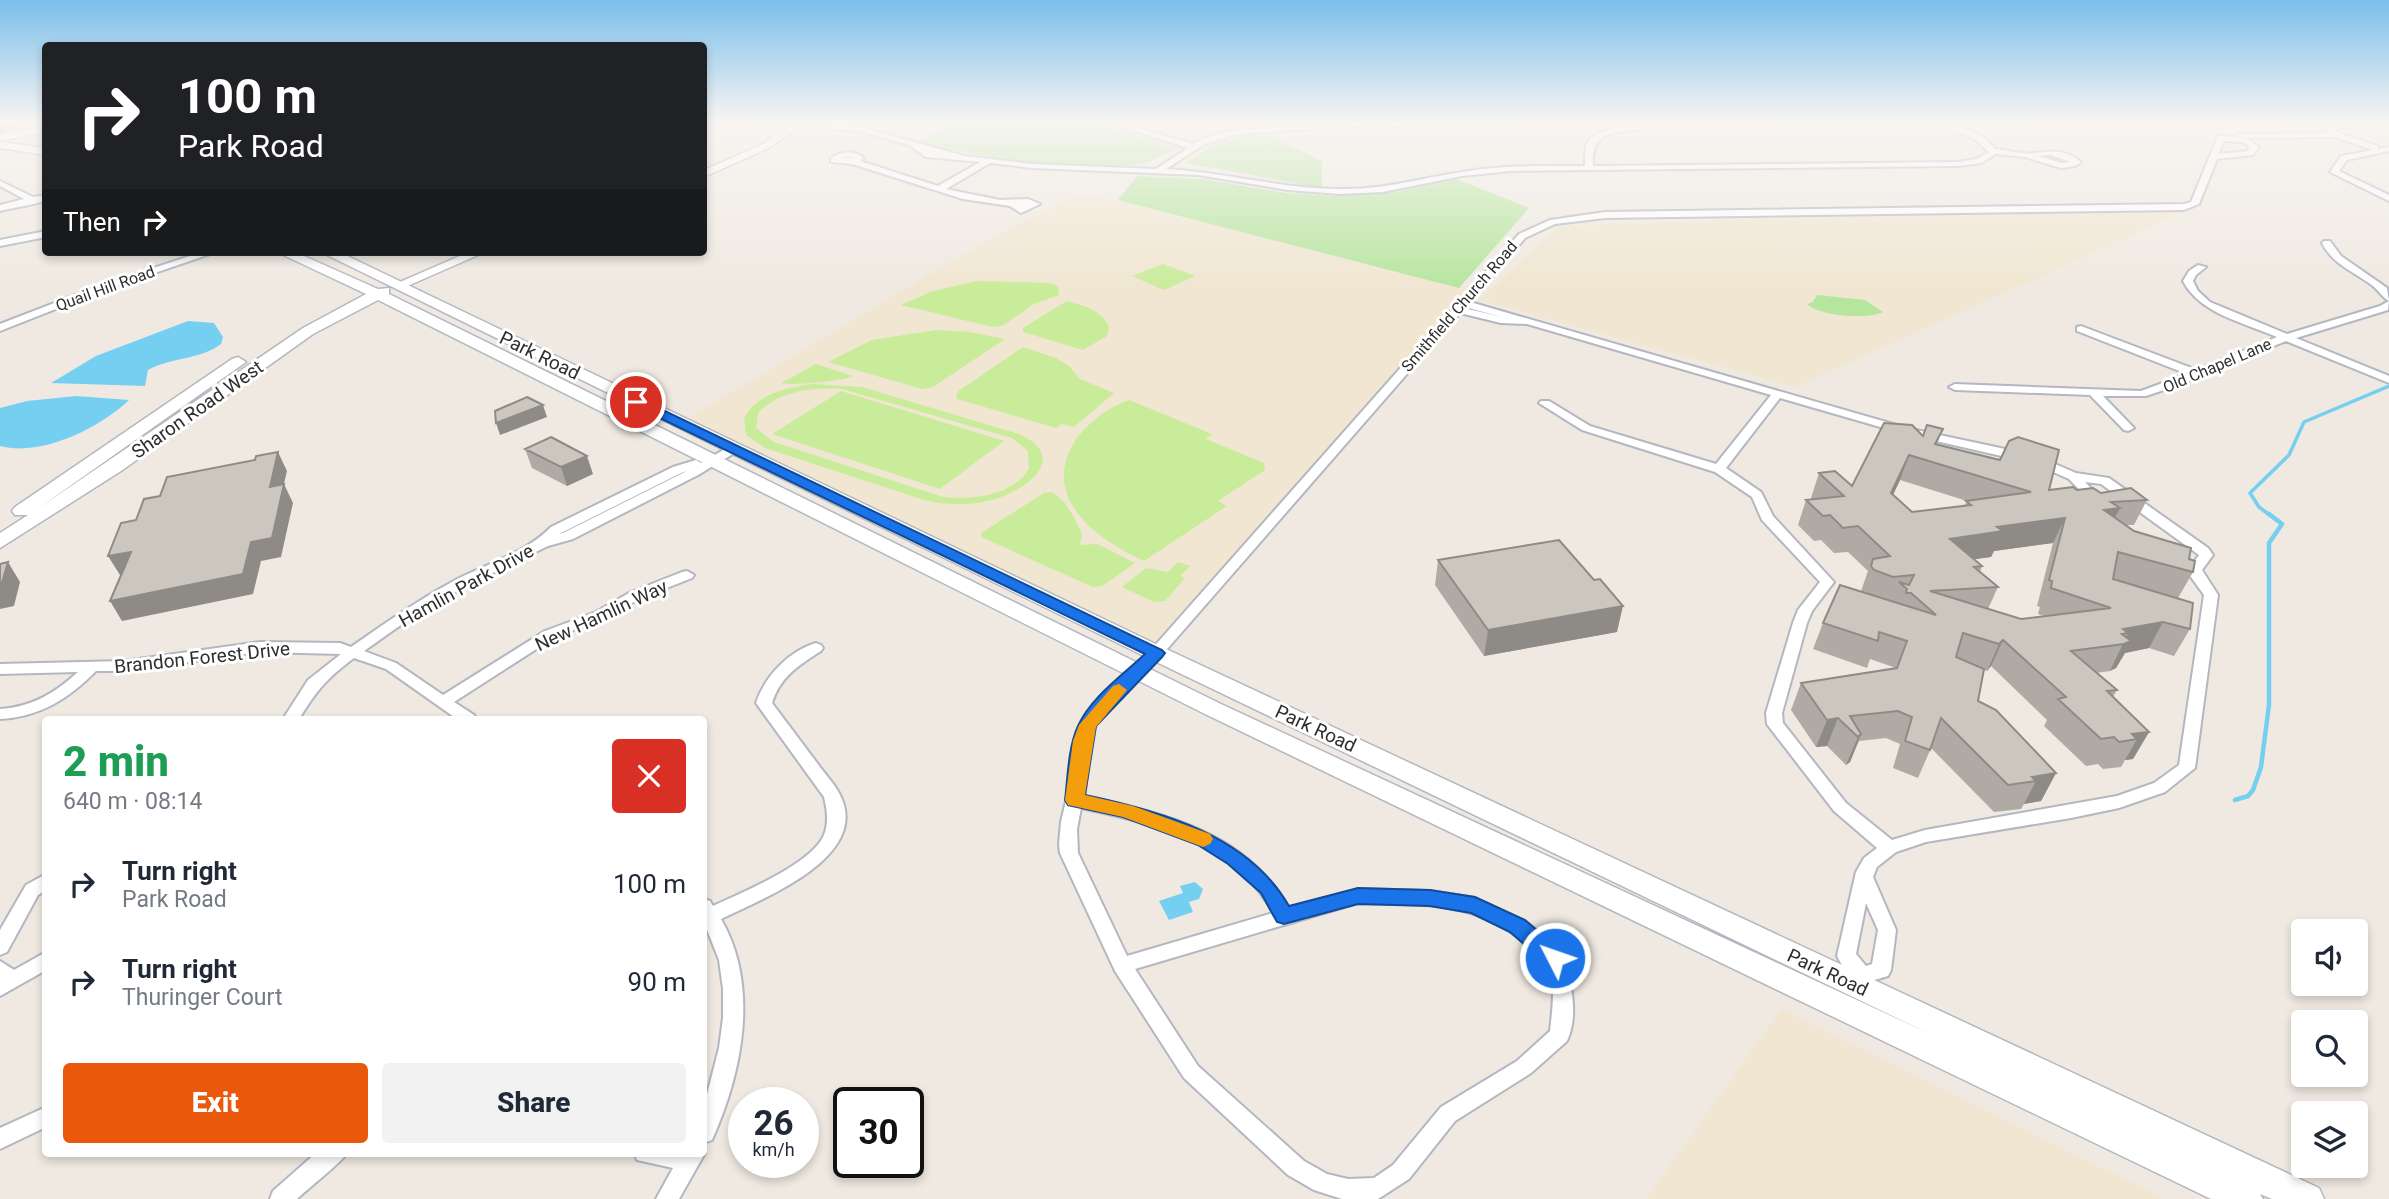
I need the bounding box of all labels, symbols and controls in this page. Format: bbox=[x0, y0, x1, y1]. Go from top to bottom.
text: 100 m bbox=[178, 68, 317, 125]
icon: right bbox=[63, 70, 154, 161]
text: Park Road bbox=[178, 127, 324, 165]
icon: right bbox=[135, 203, 173, 241]
text: Then bbox=[63, 207, 121, 237]
street label: Smithfield Church Road bbox=[1397, 237, 1521, 376]
street label: Quail Hill Road bbox=[53, 262, 157, 315]
street label: Park Road bbox=[496, 326, 584, 385]
street label: Old Chapel Lane bbox=[2160, 334, 2274, 397]
street label: Sharon Road West bbox=[127, 355, 268, 463]
pin bbox=[606, 372, 666, 432]
icon: arrive bbox=[617, 383, 655, 421]
street label: Hamlin Park Drive bbox=[395, 539, 538, 632]
street label: New Hamlin Way bbox=[531, 575, 671, 656]
street label: Brandon Forest Drive bbox=[113, 637, 291, 678]
street label: Park Road bbox=[1272, 700, 1360, 757]
text: 2 min bbox=[63, 737, 169, 786]
button: close bbox=[612, 739, 686, 813]
text: 640 m · 08:14 bbox=[63, 788, 202, 815]
text: Turn right bbox=[122, 856, 237, 886]
icon: right bbox=[63, 865, 101, 903]
text: 100 m bbox=[613, 869, 686, 899]
text: Park Road bbox=[122, 886, 227, 913]
map controls bbox=[2291, 919, 2368, 1178]
button: sound bbox=[2291, 919, 2368, 996]
position arrow bbox=[1518, 921, 1592, 995]
street label: Park Road bbox=[1784, 944, 1872, 1001]
text: Turn right bbox=[122, 954, 237, 984]
icon: right bbox=[63, 963, 101, 1001]
text: 90 m bbox=[628, 967, 686, 997]
text: Thuringer Court bbox=[122, 984, 282, 1011]
button: search bbox=[2291, 1010, 2368, 1087]
button: Exit bbox=[63, 1063, 368, 1143]
button: Share bbox=[382, 1063, 686, 1143]
speed limit sign: 30 bbox=[833, 1087, 924, 1178]
button: layers bbox=[2291, 1101, 2368, 1178]
text: 26 bbox=[753, 1103, 794, 1144]
text: km/h bbox=[752, 1139, 795, 1160]

